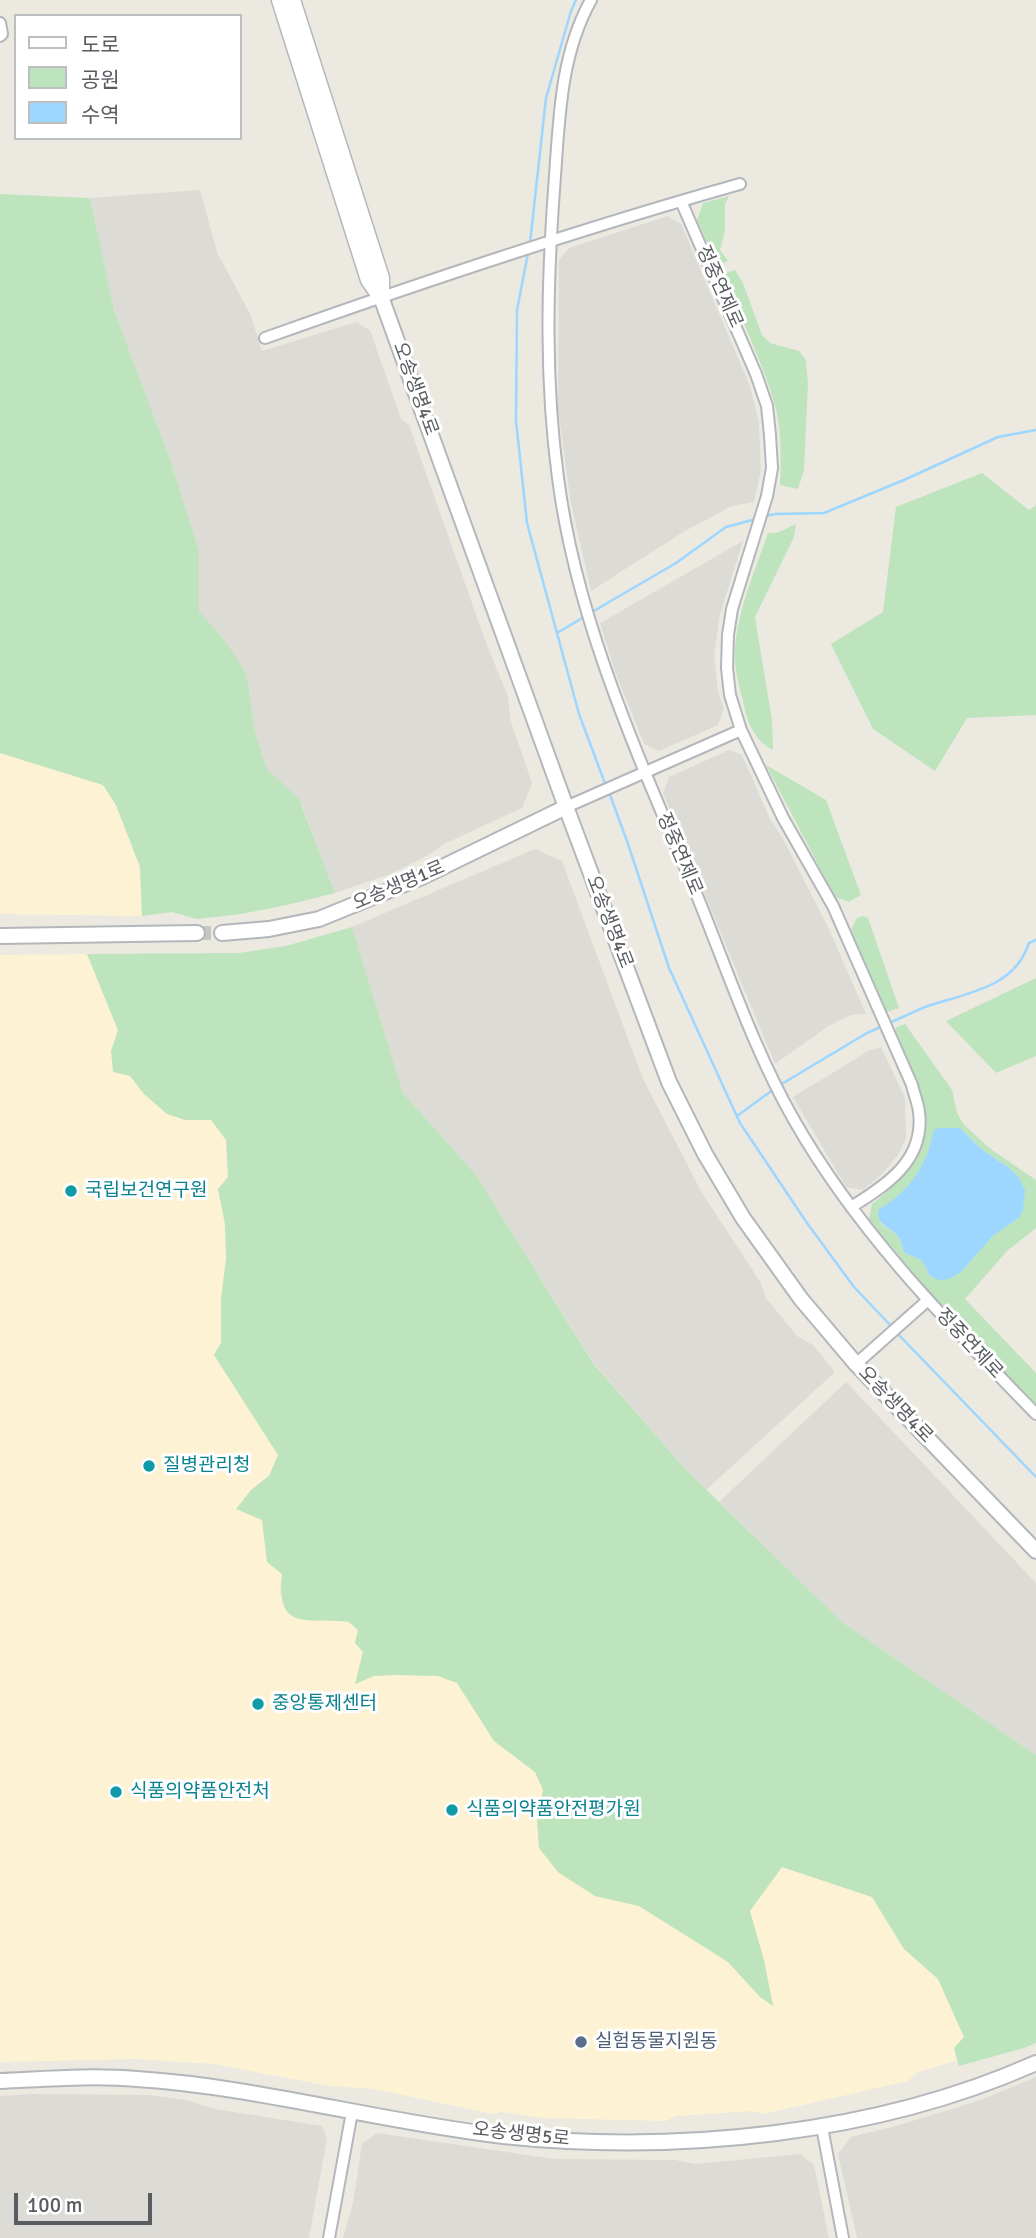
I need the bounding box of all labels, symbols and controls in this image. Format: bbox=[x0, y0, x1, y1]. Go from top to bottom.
legend bbox=[14, 14, 242, 140]
text: 도로 bbox=[81, 32, 120, 58]
text: 공원 bbox=[81, 67, 120, 93]
text: 수역 bbox=[81, 102, 120, 128]
street label: 정중연제로 bbox=[691, 242, 747, 332]
street label: 오송생명4로 bbox=[388, 339, 442, 439]
street label: 정중연제로 bbox=[651, 809, 707, 899]
street label: 오송생명1로 bbox=[350, 856, 448, 916]
street label: 오송생명4로 bbox=[581, 872, 637, 972]
place label: 국립보건연구원 bbox=[85, 1180, 207, 1202]
marker: 국립보건연구원 bbox=[63, 1183, 79, 1199]
street label: 정중연제로 bbox=[931, 1304, 1007, 1384]
street label: 오송생명4로 bbox=[853, 1362, 937, 1448]
place label: 질병관리청 bbox=[163, 1455, 250, 1477]
marker: 질병관리청 bbox=[141, 1458, 157, 1474]
place label: 중앙통제센터 bbox=[272, 1693, 377, 1715]
marker: 중앙통제센터 bbox=[250, 1696, 266, 1712]
place label: 식품의약품안전처 bbox=[130, 1781, 270, 1803]
marker: 식품의약품안전처 bbox=[108, 1784, 124, 1800]
place label: 식품의약품안전평가원 bbox=[466, 1799, 641, 1821]
marker: 식품의약품안전평가원 bbox=[444, 1802, 460, 1818]
place label: 실험동물지원동 bbox=[595, 2031, 717, 2053]
marker: 실험동물지원동 bbox=[573, 2034, 589, 2050]
street label: 오송생명5로 bbox=[471, 2119, 571, 2151]
scale bar bbox=[18, 2178, 156, 2222]
text: 100 m bbox=[27, 2192, 82, 2218]

